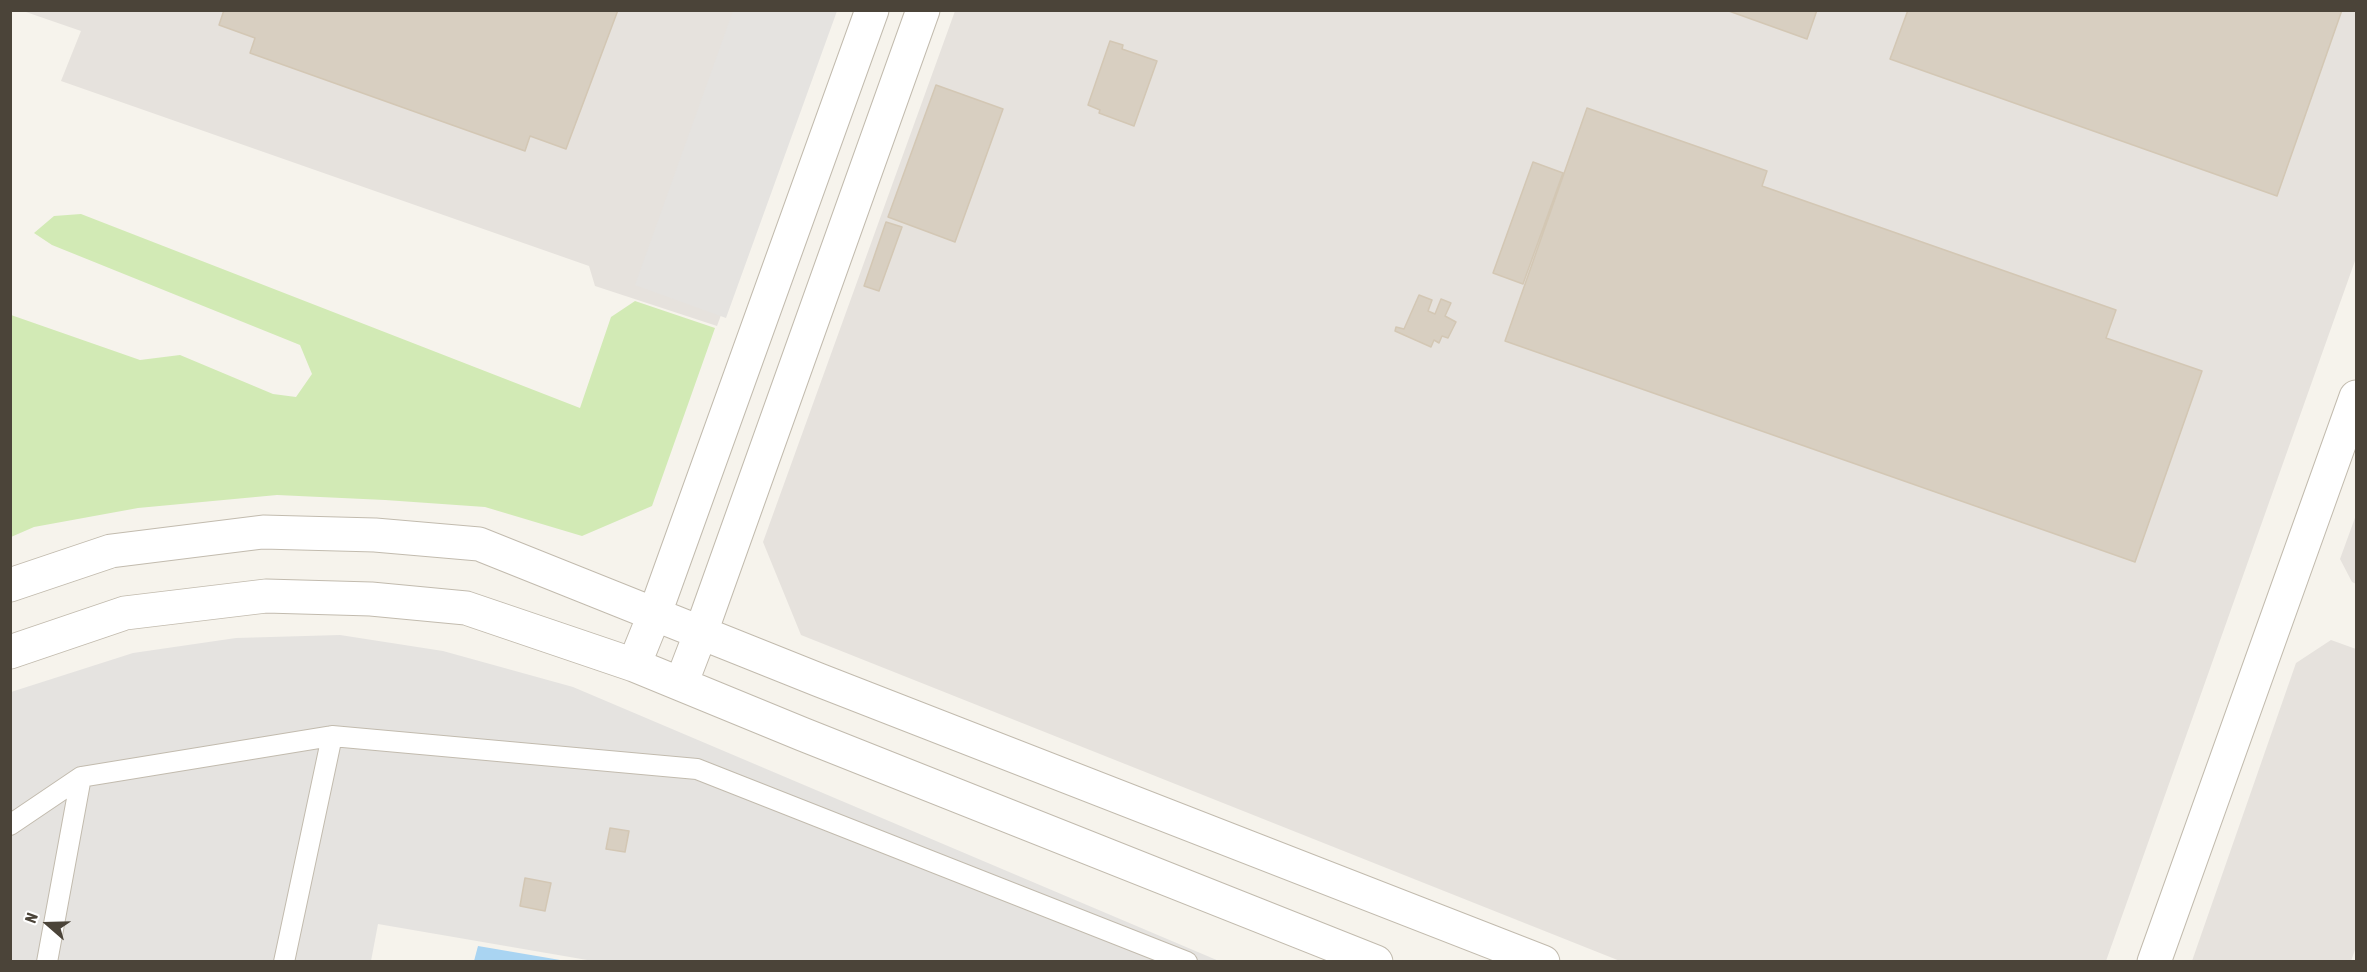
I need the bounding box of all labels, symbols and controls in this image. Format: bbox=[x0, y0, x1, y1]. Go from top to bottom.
north arrow bbox=[18, 894, 78, 954]
text: N bbox=[21, 910, 41, 925]

